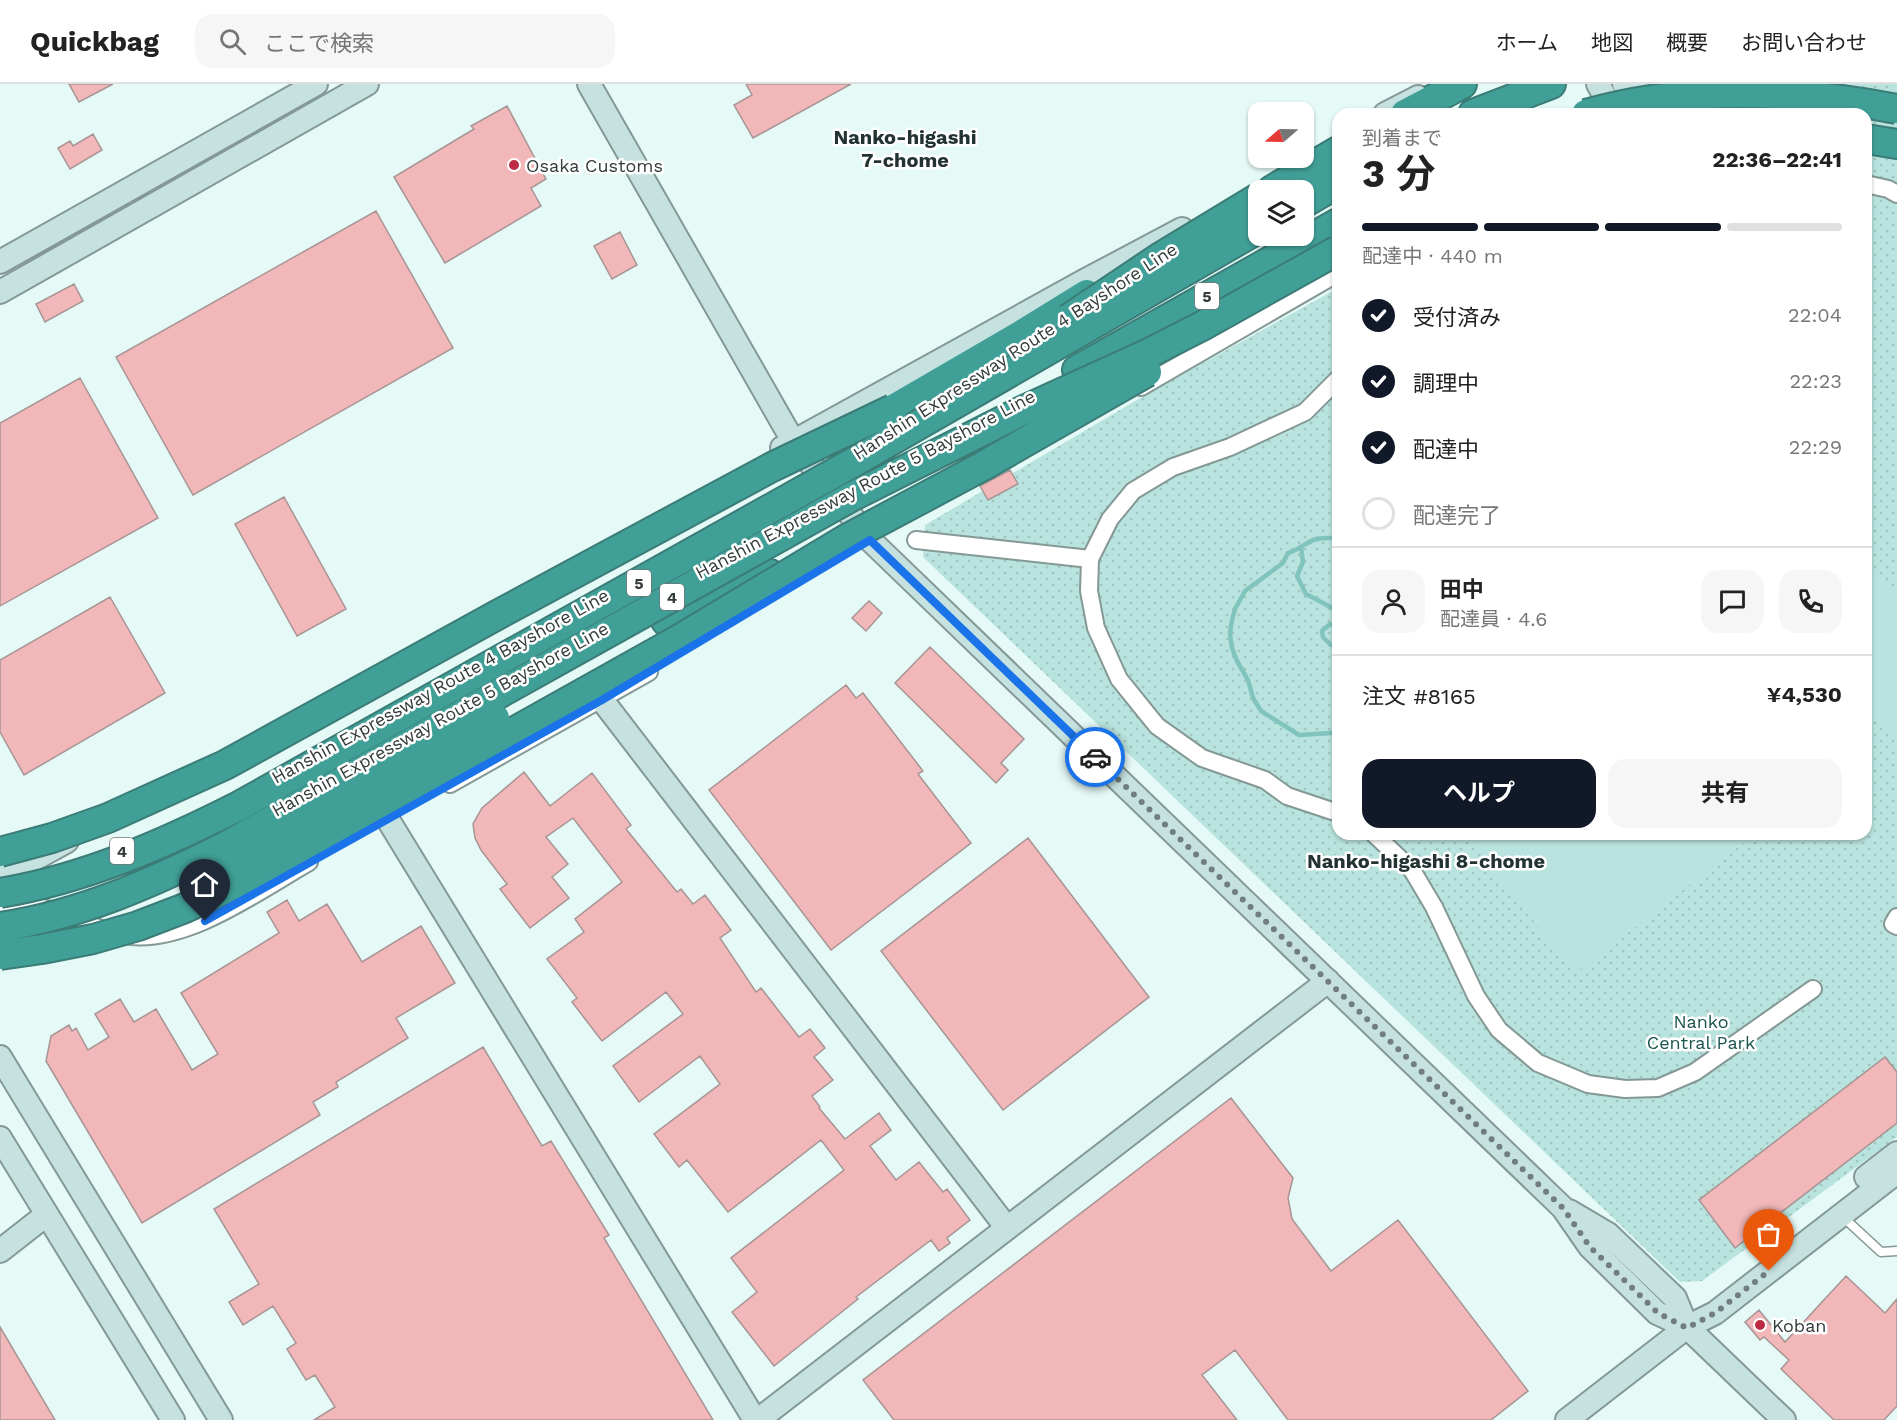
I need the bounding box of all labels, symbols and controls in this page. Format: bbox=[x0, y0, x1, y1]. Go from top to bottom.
search box bbox=[195, 14, 615, 68]
text: Quickbag bbox=[30, 25, 159, 58]
icon: search bbox=[216, 25, 249, 58]
text: ホーム bbox=[1496, 30, 1558, 55]
text: 地図 bbox=[1591, 30, 1633, 55]
text: 概要 bbox=[1666, 30, 1708, 55]
text: お問い合わせ bbox=[1741, 30, 1867, 55]
text: ここで検索 bbox=[264, 31, 374, 56]
north arrow bbox=[1248, 102, 1314, 168]
map controls bbox=[1248, 102, 1314, 246]
district label: Nanko-higashi 7-chome bbox=[833, 125, 977, 172]
text: 到着まで bbox=[1362, 126, 1442, 150]
text: 22:36–22:41 bbox=[1712, 147, 1842, 172]
text: 3 分 bbox=[1362, 151, 1435, 196]
place label: Osaka Customs bbox=[526, 155, 663, 176]
marker: Osaka Customs bbox=[507, 158, 521, 172]
button: layers bbox=[1248, 180, 1314, 246]
street label: Hanshin Expressway Route 4 Bayshore Line bbox=[849, 238, 1181, 464]
text: 配達中 · 440 m bbox=[1362, 244, 1503, 268]
road number: 5 bbox=[1195, 283, 1219, 309]
icon: check bbox=[1362, 299, 1395, 332]
text: 22:04 bbox=[1788, 303, 1842, 327]
text: 受付済み bbox=[1413, 305, 1501, 330]
icon: check bbox=[1362, 365, 1395, 398]
text: 22:23 bbox=[1789, 369, 1842, 393]
text: 調理中 bbox=[1413, 371, 1479, 396]
street label: Hanshin Expressway Route 5 Bayshore Line bbox=[692, 385, 1038, 583]
icon: check bbox=[1362, 431, 1395, 464]
text: 22:29 bbox=[1789, 435, 1842, 459]
text: 配達中 bbox=[1413, 437, 1479, 462]
text: 配達完了 bbox=[1413, 503, 1501, 528]
road number: 5 bbox=[627, 570, 651, 596]
button: person bbox=[1362, 570, 1425, 633]
button: chat bbox=[1701, 570, 1764, 633]
button: phone bbox=[1779, 570, 1842, 633]
text: 田中 bbox=[1440, 577, 1484, 602]
street label: Hanshin Expressway Route 4 Bayshore Line bbox=[268, 584, 612, 788]
road number: 4 bbox=[660, 584, 684, 610]
text: 配達員 · 4.6 bbox=[1440, 607, 1547, 631]
street label: Hanshin Expressway Route 5 Bayshore Line bbox=[268, 617, 612, 821]
text: ¥4,530 bbox=[1767, 682, 1842, 707]
text: 注文 #8165 bbox=[1362, 684, 1476, 709]
courier bbox=[1065, 727, 1125, 787]
icon: car bbox=[1079, 741, 1112, 774]
button: ヘルプ bbox=[1362, 759, 1596, 828]
button: 共有 bbox=[1608, 759, 1842, 828]
road number: 4 bbox=[110, 838, 134, 864]
district label: Nanko-higashi 8-chome bbox=[1307, 849, 1545, 873]
pin bbox=[179, 859, 230, 921]
icon: home bbox=[188, 868, 221, 901]
park label: Nanko Central Park bbox=[1647, 1011, 1755, 1053]
pin bbox=[1743, 1209, 1794, 1271]
icon: bag bbox=[1752, 1218, 1785, 1251]
place label: Koban bbox=[1772, 1315, 1826, 1336]
marker: Koban bbox=[1753, 1318, 1767, 1332]

